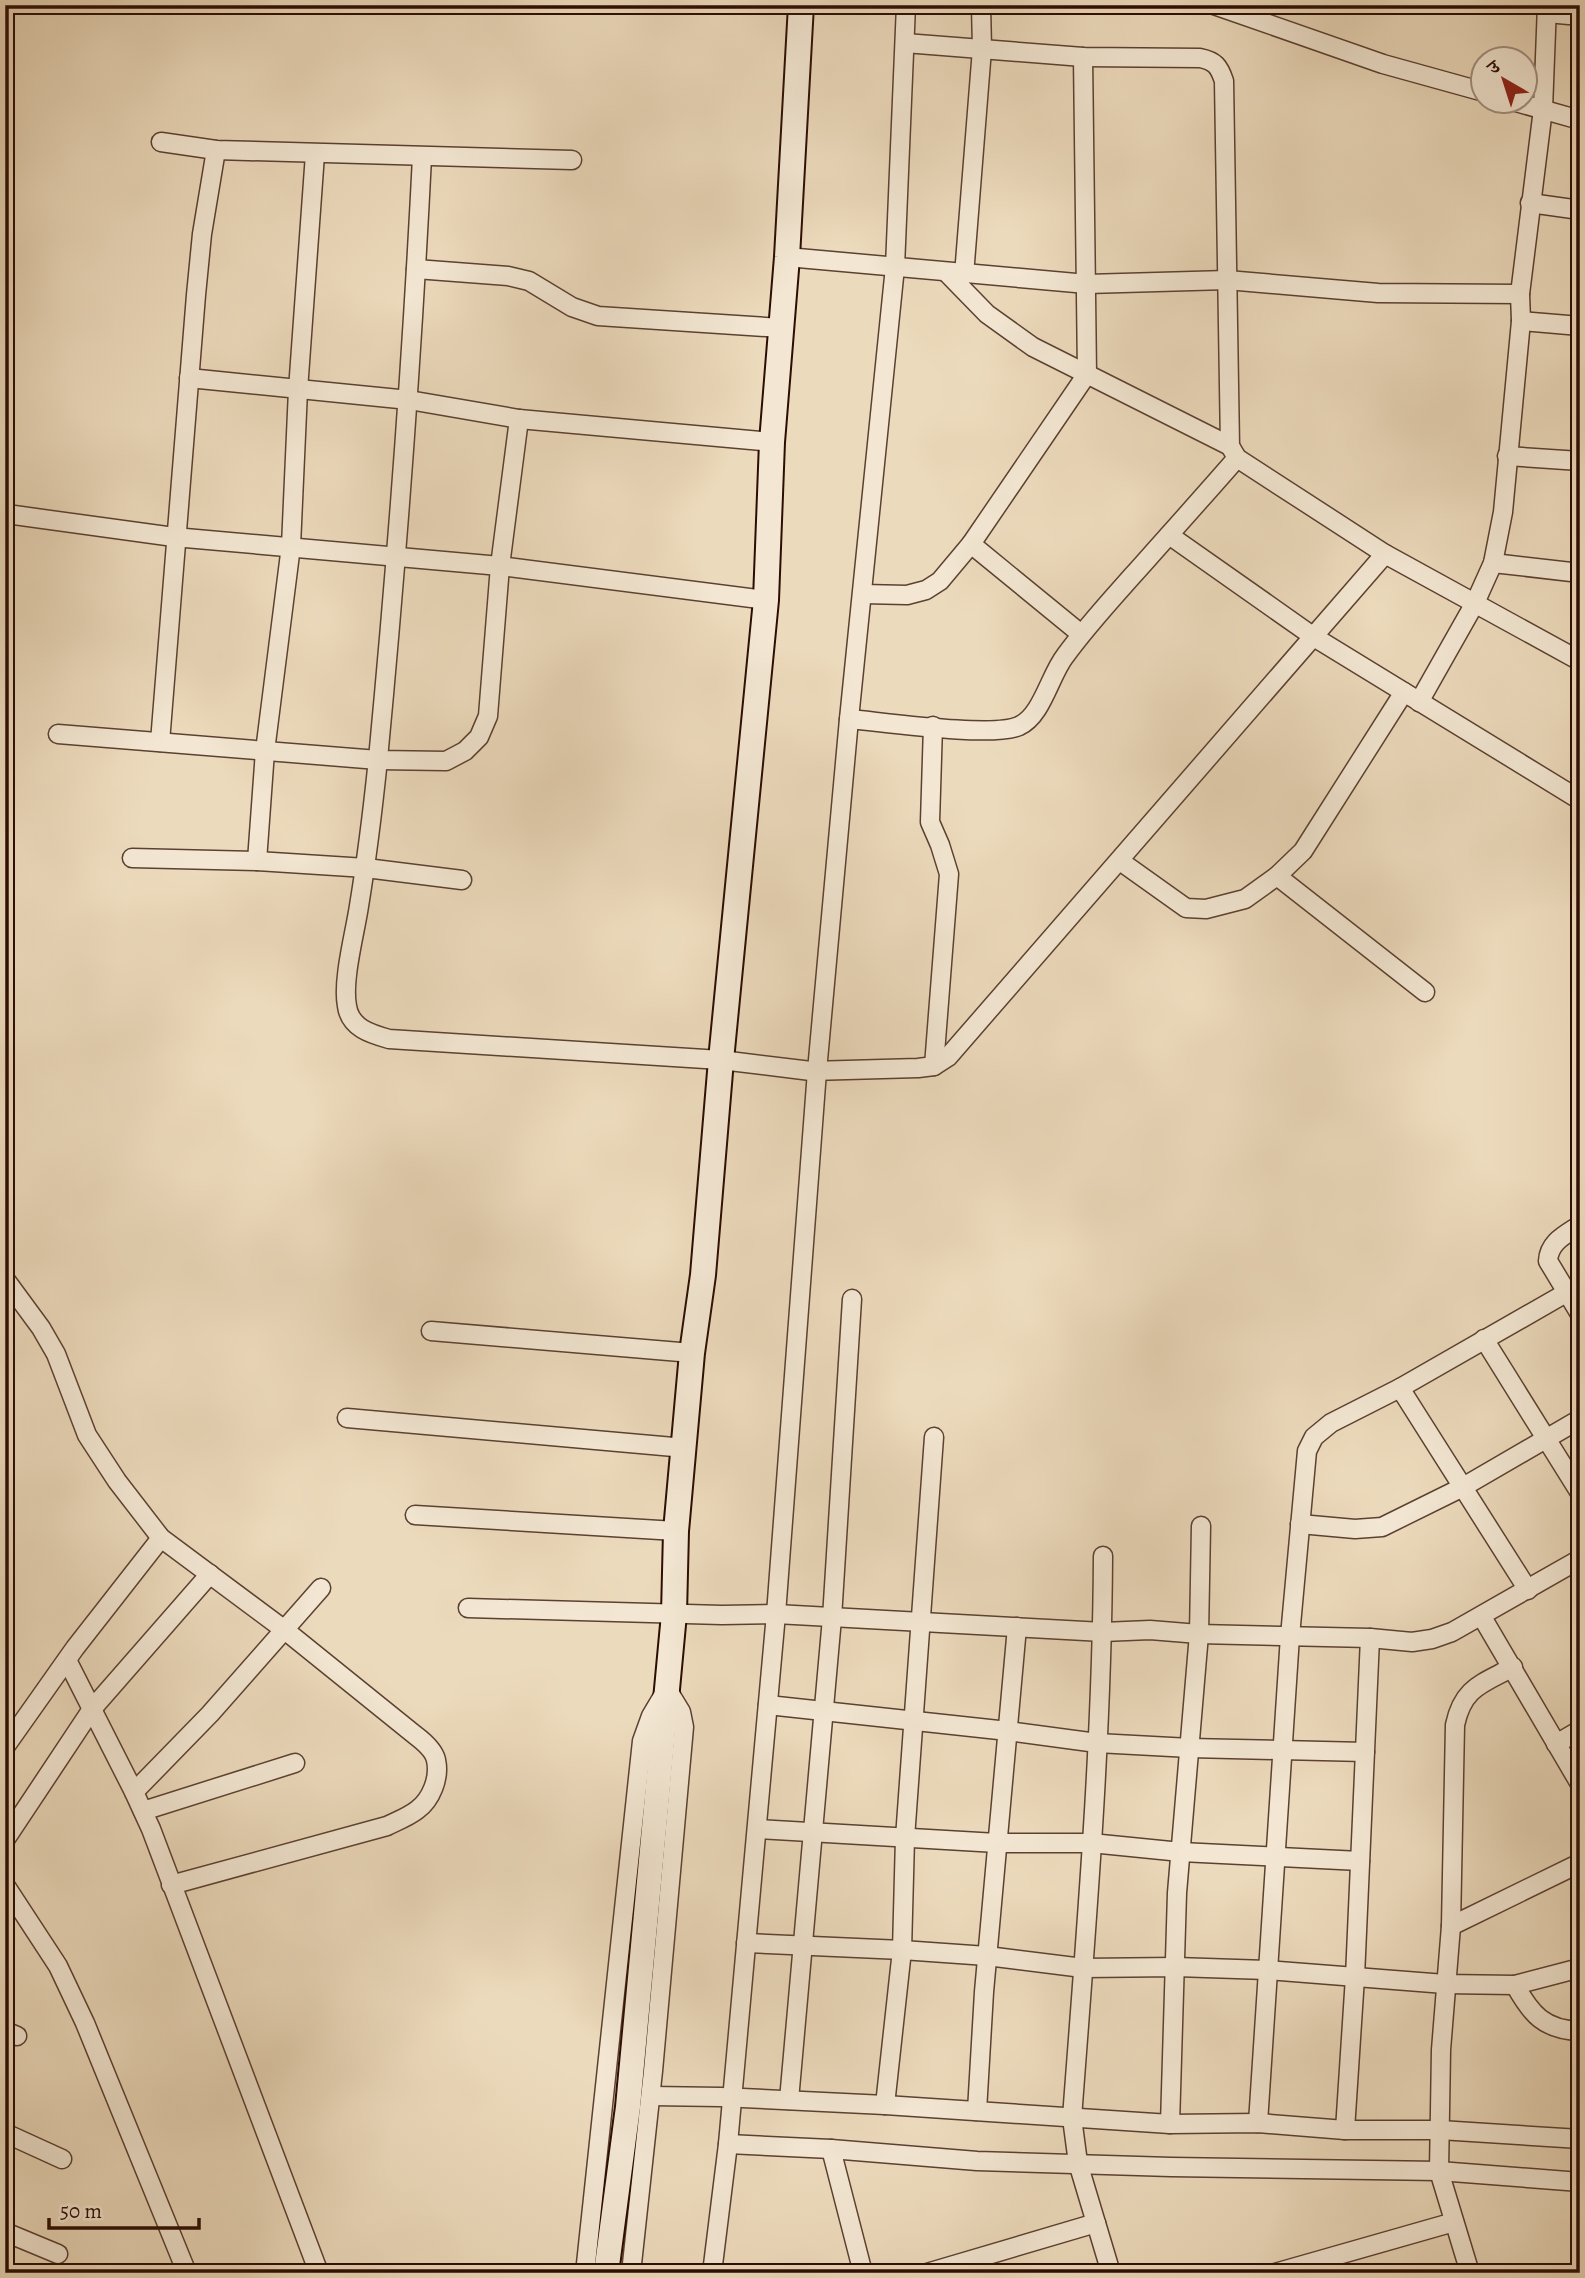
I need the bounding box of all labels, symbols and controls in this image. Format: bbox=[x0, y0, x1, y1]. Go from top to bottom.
north arrow bbox=[1470, 46, 1540, 116]
text: उ bbox=[1480, 54, 1507, 82]
scale bar bbox=[49, 2187, 200, 2231]
text: 50 m bbox=[60, 2197, 102, 2225]

